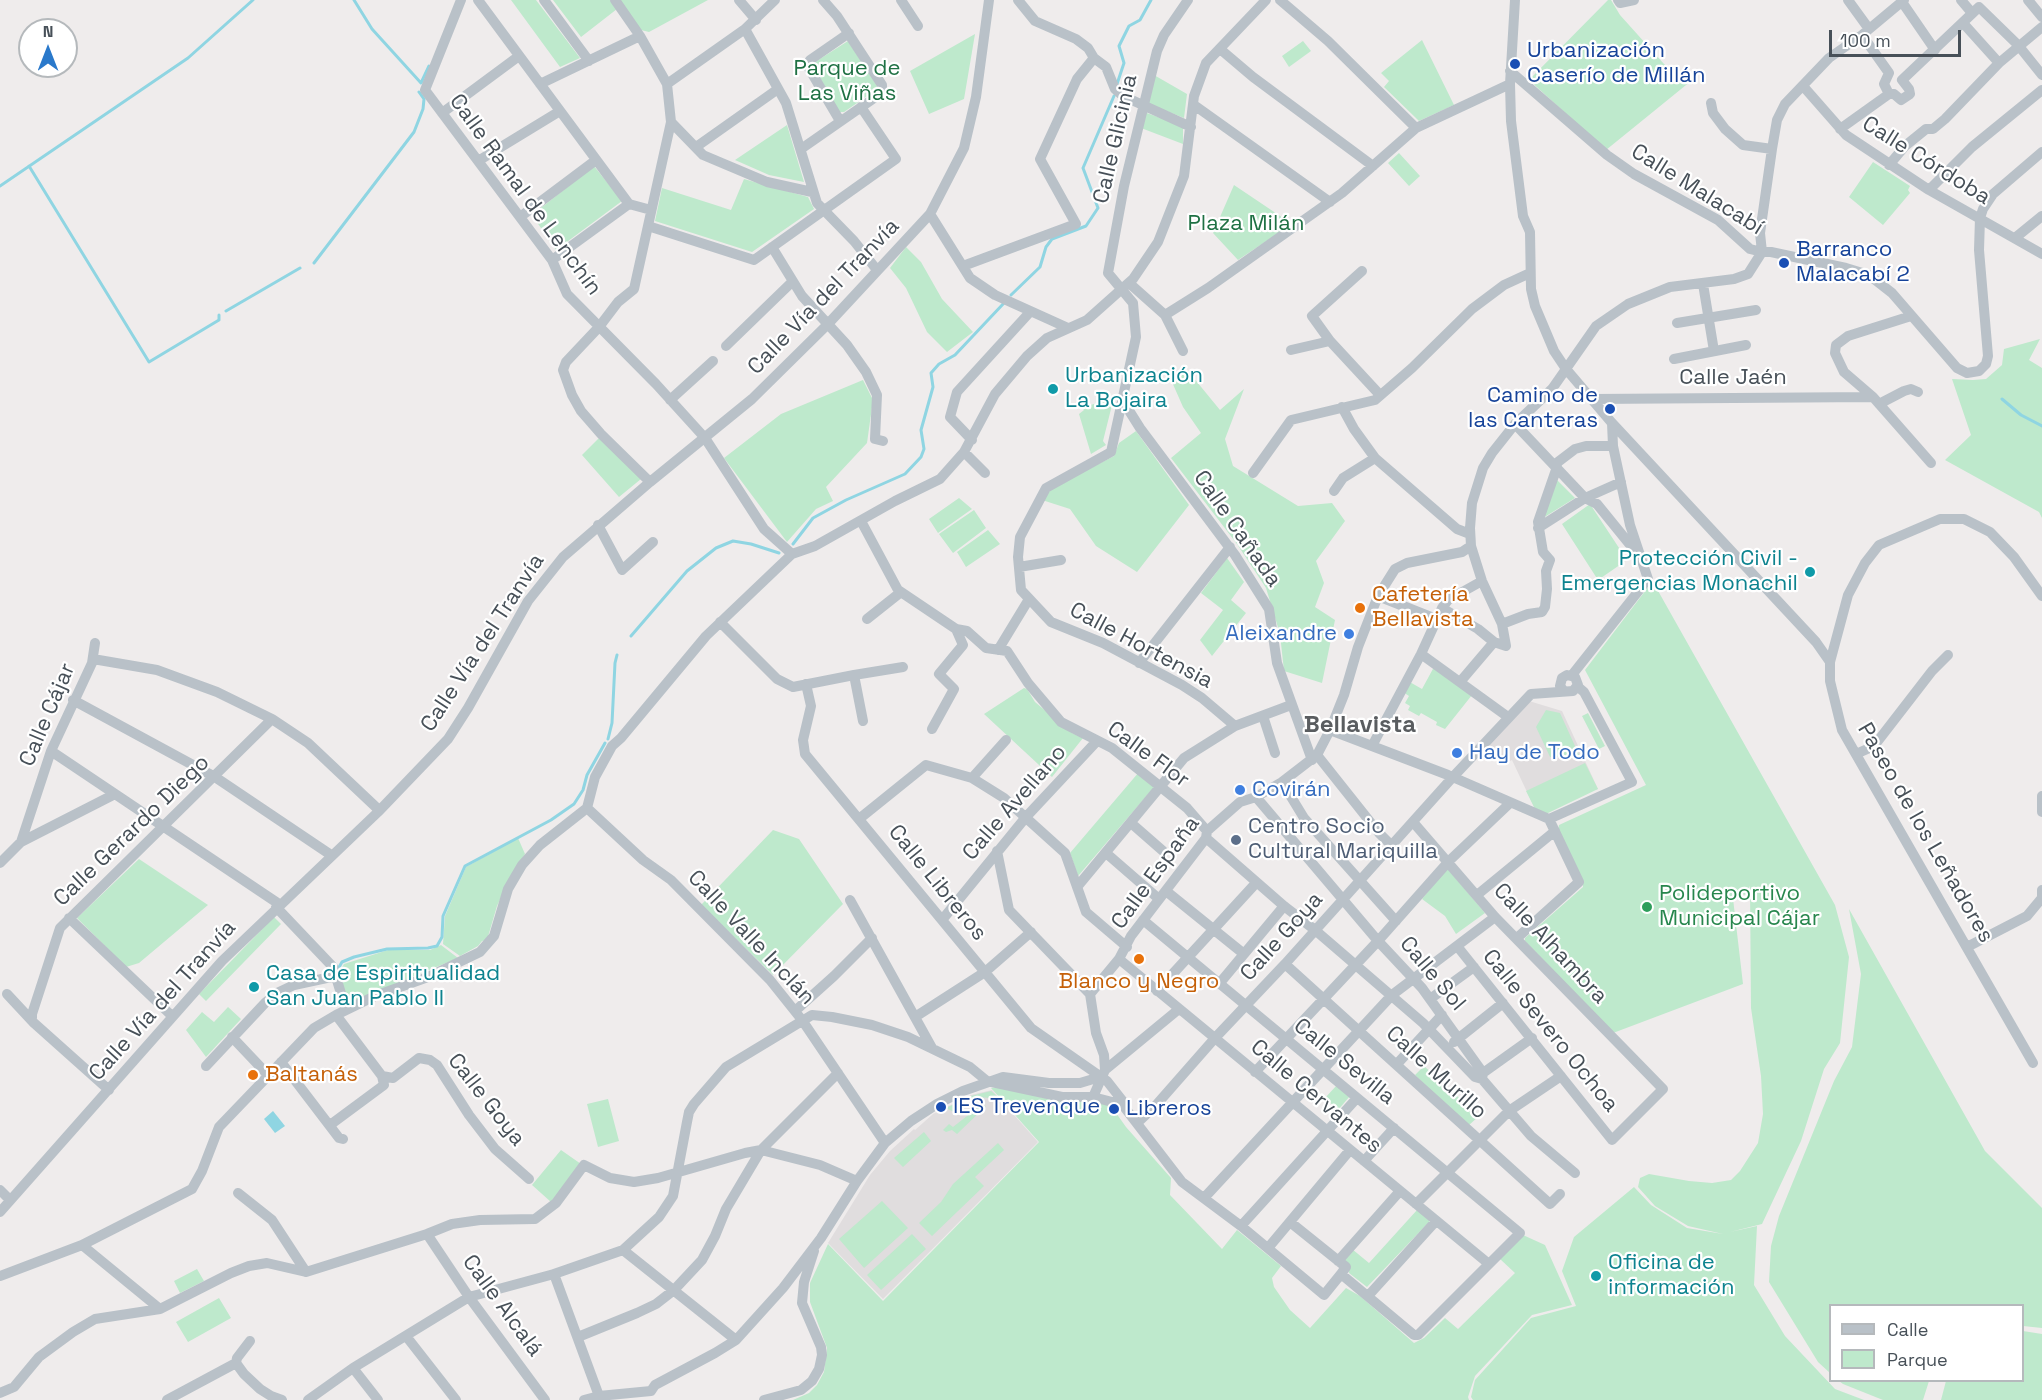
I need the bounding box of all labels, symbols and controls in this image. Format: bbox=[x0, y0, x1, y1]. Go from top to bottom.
north arrow bbox=[18, 18, 78, 78]
scale bar bbox=[1832, 18, 1964, 56]
text: N bbox=[43, 21, 53, 42]
text: 100 m bbox=[1840, 29, 1891, 52]
place label: Urbanización Caserío de Millán bbox=[1527, 38, 1705, 90]
park label: Parque de Las Viñas bbox=[793, 56, 901, 107]
marker: Urbanización Caserío de Millán bbox=[1508, 57, 1522, 71]
street label: Calle Glicinia bbox=[1088, 72, 1144, 206]
street label: Calle Ramal de Lenchín bbox=[443, 89, 607, 301]
street label: Calle Córdoba bbox=[1857, 111, 1995, 211]
street label: Calle Malacabí bbox=[1626, 139, 1768, 241]
park label: Plaza Milán bbox=[1188, 211, 1304, 237]
street label: Calle Vía del Tranvía bbox=[743, 213, 905, 381]
place label: Barranco Malacabí 2 bbox=[1796, 237, 1910, 288]
marker: Barranco Malacabí 2 bbox=[1777, 256, 1791, 270]
place label: Urbanización La Bojaira bbox=[1065, 363, 1203, 414]
street label: Calle Jaén bbox=[1679, 365, 1787, 391]
marker: Urbanización La Bojaira bbox=[1046, 382, 1060, 396]
place label: Camino de las Canteras bbox=[1468, 383, 1598, 434]
marker: Camino de las Canteras bbox=[1603, 402, 1617, 416]
street label: Calle Cañada bbox=[1187, 466, 1287, 592]
place label: Protección Civil - Emergencias Monachil bbox=[1561, 546, 1798, 598]
street label: Calle Vía del Tranvía bbox=[416, 549, 550, 737]
marker: Protección Civil - Emergencias Monachil bbox=[1803, 565, 1817, 579]
place label: Cafetería Bellavista bbox=[1372, 582, 1474, 634]
street label: Calle Hortensia bbox=[1065, 597, 1217, 695]
marker: Cafetería Bellavista bbox=[1353, 601, 1367, 615]
place label: Aleixandre bbox=[1225, 621, 1337, 647]
marker: Aleixandre bbox=[1342, 627, 1356, 641]
street label: Calle Cájar bbox=[14, 659, 82, 771]
district label: Bellavista bbox=[1304, 711, 1416, 739]
street label: Calle Flor bbox=[1102, 716, 1194, 794]
street label: Paseo de los Leñadores bbox=[1851, 718, 1999, 948]
street label: Calle Avellano bbox=[958, 740, 1072, 866]
place label: Hay de Todo bbox=[1469, 740, 1600, 766]
marker: Hay de Todo bbox=[1450, 746, 1464, 760]
street label: Calle Gerardo Diego bbox=[49, 750, 215, 912]
place label: Covirán bbox=[1252, 777, 1331, 803]
marker: Covirán bbox=[1233, 783, 1247, 797]
street label: Calle España bbox=[1106, 811, 1206, 935]
place label: Centro Socio Cultural Mariquilla bbox=[1248, 814, 1438, 866]
street label: Calle Libreros bbox=[882, 820, 992, 946]
marker: Centro Socio Cultural Mariquilla bbox=[1229, 833, 1243, 847]
street label: Calle Valle Inclán bbox=[682, 865, 820, 1011]
street label: Calle Alhambra bbox=[1487, 878, 1613, 1010]
place label: Polideportivo Municipal Cájar bbox=[1659, 881, 1820, 932]
street label: Calle Goya bbox=[1235, 887, 1329, 987]
marker: Polideportivo Municipal Cájar bbox=[1640, 900, 1654, 914]
street label: Calle Vía del Tranvía bbox=[84, 915, 242, 1087]
street label: Calle Sol bbox=[1393, 932, 1471, 1016]
street label: Calle Severo Ochoa bbox=[1476, 944, 1624, 1118]
marker: Blanco y Negro bbox=[1132, 952, 1146, 966]
place label: Casa de Espiritualidad San Juan Pablo II bbox=[266, 961, 500, 1012]
place label: Blanco y Negro bbox=[1059, 969, 1219, 995]
marker: Casa de Espiritualidad San Juan Pablo II bbox=[247, 980, 261, 994]
street label: Calle Sevilla bbox=[1288, 1013, 1400, 1111]
street label: Calle Murillo bbox=[1380, 1021, 1492, 1125]
street label: Calle Cervantes bbox=[1245, 1034, 1387, 1160]
street label: Calle Goya bbox=[442, 1048, 530, 1152]
place label: Baltanás bbox=[265, 1062, 358, 1088]
marker: Baltanás bbox=[246, 1068, 260, 1082]
place label: IES Trevenque bbox=[953, 1094, 1100, 1120]
place label: Libreros bbox=[1126, 1096, 1212, 1122]
marker: IES Trevenque bbox=[934, 1100, 948, 1114]
marker: Libreros bbox=[1107, 1102, 1121, 1116]
street label: Calle Alcalá bbox=[456, 1250, 548, 1362]
place label: Oficina de información bbox=[1608, 1250, 1735, 1302]
marker: Oficina de información bbox=[1589, 1269, 1603, 1283]
legend bbox=[1829, 1304, 2024, 1382]
text: Calle bbox=[1887, 1318, 1928, 1341]
text: Parque bbox=[1887, 1348, 1948, 1371]

